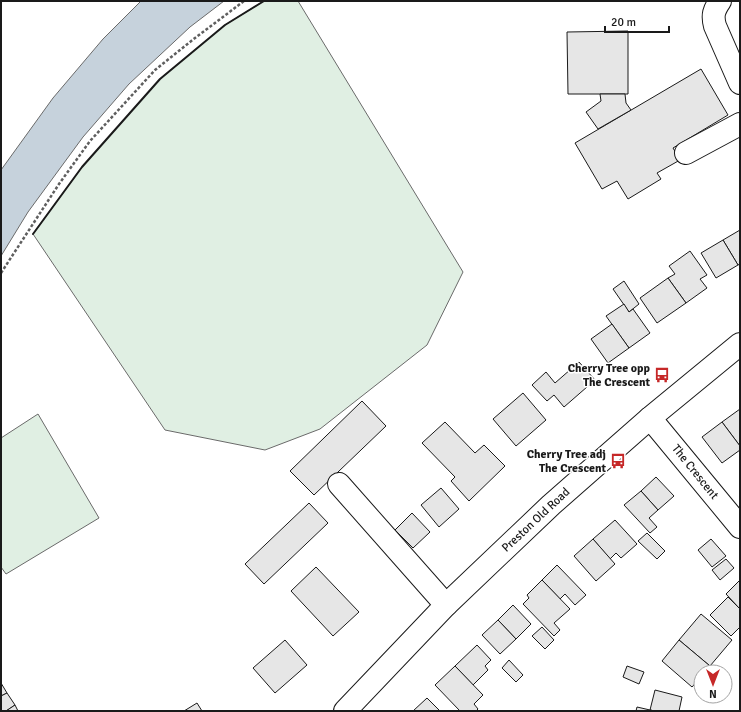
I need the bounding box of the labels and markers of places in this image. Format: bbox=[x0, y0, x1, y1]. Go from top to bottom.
place label: Cherry Tree opp The Crescent bbox=[568, 361, 651, 390]
bus stop icon: Cherry Tree opp The Crescent bbox=[653, 366, 671, 384]
place label: Cherry Tree adj The Crescent bbox=[527, 447, 607, 476]
bus stop icon: Cherry Tree adj The Crescent bbox=[609, 452, 627, 470]

